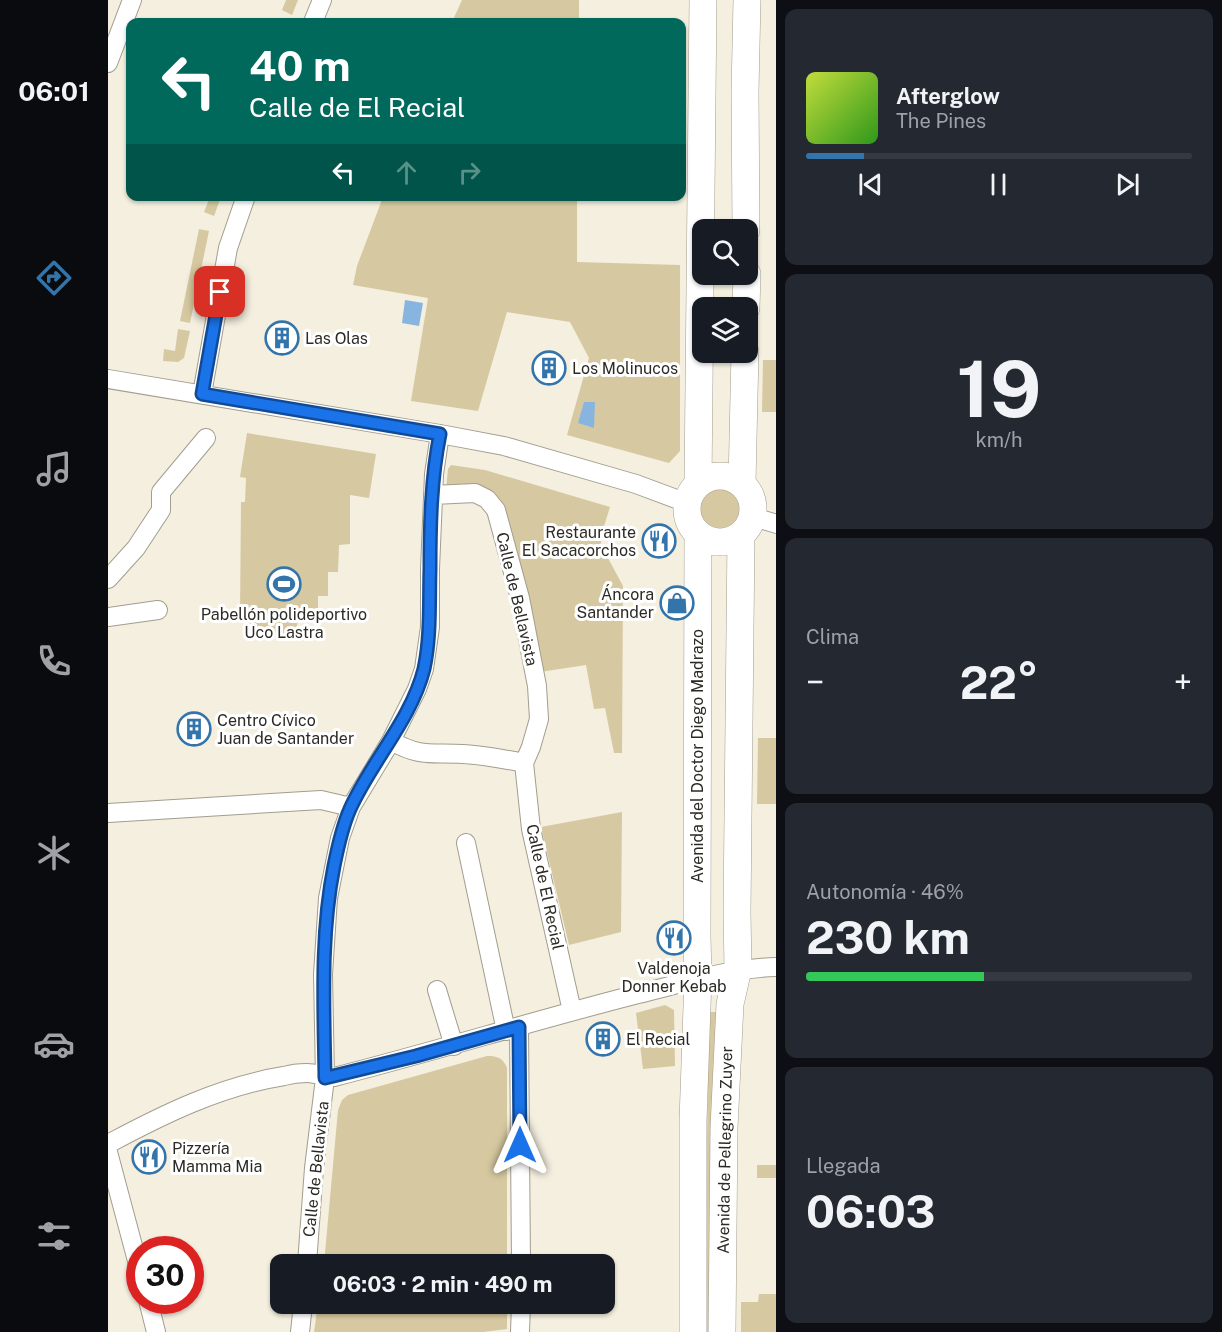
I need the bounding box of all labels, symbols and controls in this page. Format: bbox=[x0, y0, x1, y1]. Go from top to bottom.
text: 40 m bbox=[249, 41, 351, 90]
icon: left bbox=[150, 42, 228, 120]
text: 06:01 bbox=[18, 75, 90, 107]
text: Afterglow bbox=[896, 83, 1000, 109]
text: Calle de El Recial bbox=[249, 91, 465, 123]
text: The Pines bbox=[896, 109, 986, 133]
icon: left bbox=[327, 156, 360, 189]
icon: ahead bbox=[390, 156, 423, 189]
icon: right bbox=[453, 156, 486, 189]
icon: previous bbox=[854, 168, 887, 201]
icon: pause bbox=[982, 168, 1015, 201]
icon: next bbox=[1111, 168, 1144, 201]
map controls bbox=[692, 219, 758, 363]
button: search bbox=[692, 219, 758, 285]
icon: directions bbox=[33, 257, 75, 299]
pin bbox=[194, 266, 245, 317]
icon: arrive bbox=[203, 275, 236, 308]
button: layers bbox=[692, 297, 758, 363]
building icon: Las Olas bbox=[264, 320, 300, 356]
place label: Las Olas bbox=[305, 329, 368, 348]
text: 19 bbox=[957, 343, 1041, 435]
building icon: Los Molinucos bbox=[531, 350, 567, 386]
place label: Los Molinucos bbox=[572, 359, 678, 378]
text: km/h bbox=[975, 428, 1023, 452]
icon: music bbox=[33, 448, 75, 490]
place label: Restaurante El Sacacorchos bbox=[522, 523, 636, 560]
restaurant icon: Restaurante El Sacacorchos bbox=[641, 523, 677, 559]
street label: Calle de Bellavista bbox=[492, 530, 542, 668]
sports icon: Pabellón polideportivo Uco Lastra bbox=[266, 566, 302, 602]
place label: Áncora Santander bbox=[576, 584, 654, 622]
shop icon: Áncora Santander bbox=[659, 585, 695, 621]
place label: Pabellón polideportivo Uco Lastra bbox=[201, 605, 367, 642]
text: Clima bbox=[806, 625, 859, 649]
street label: Avenida del Doctor Diego Madrazo bbox=[688, 629, 707, 883]
icon: phone bbox=[33, 640, 75, 682]
text: 22° bbox=[960, 656, 1038, 709]
text: − bbox=[806, 663, 824, 701]
text: + bbox=[1174, 663, 1192, 701]
building icon: Centro Cívico Juan de Santander bbox=[176, 711, 212, 747]
place label: Centro Cívico Juan de Santander bbox=[217, 711, 354, 748]
street label: Calle de El Recial bbox=[522, 822, 568, 952]
icon: climate bbox=[33, 832, 75, 874]
text: Autonomía · 46% bbox=[806, 880, 964, 904]
text: 230 km bbox=[806, 911, 970, 964]
restaurant icon: Valdenoja Donner Kebab bbox=[656, 920, 692, 956]
place label: Valdenoja Donner Kebab bbox=[621, 959, 727, 996]
building icon: El Recial bbox=[585, 1021, 621, 1057]
icon: car bbox=[33, 1023, 75, 1065]
place label: El Recial bbox=[626, 1030, 690, 1049]
street label: Avenida de Pellegrino Zuyer bbox=[714, 1046, 736, 1254]
street label: Calle de Bellavista bbox=[299, 1100, 333, 1238]
position arrow bbox=[488, 1113, 552, 1177]
restaurant icon: Pizzería Mamma Mia bbox=[131, 1139, 167, 1175]
place label: Pizzería Mamma Mia bbox=[172, 1139, 262, 1176]
text: Llegada bbox=[806, 1154, 881, 1178]
text: 06:03 bbox=[806, 1185, 936, 1238]
icon: filters bbox=[33, 1215, 75, 1257]
speed limit sign: 30 bbox=[126, 1236, 204, 1314]
text: 06:03 · 2 min · 490 m bbox=[333, 1271, 552, 1297]

